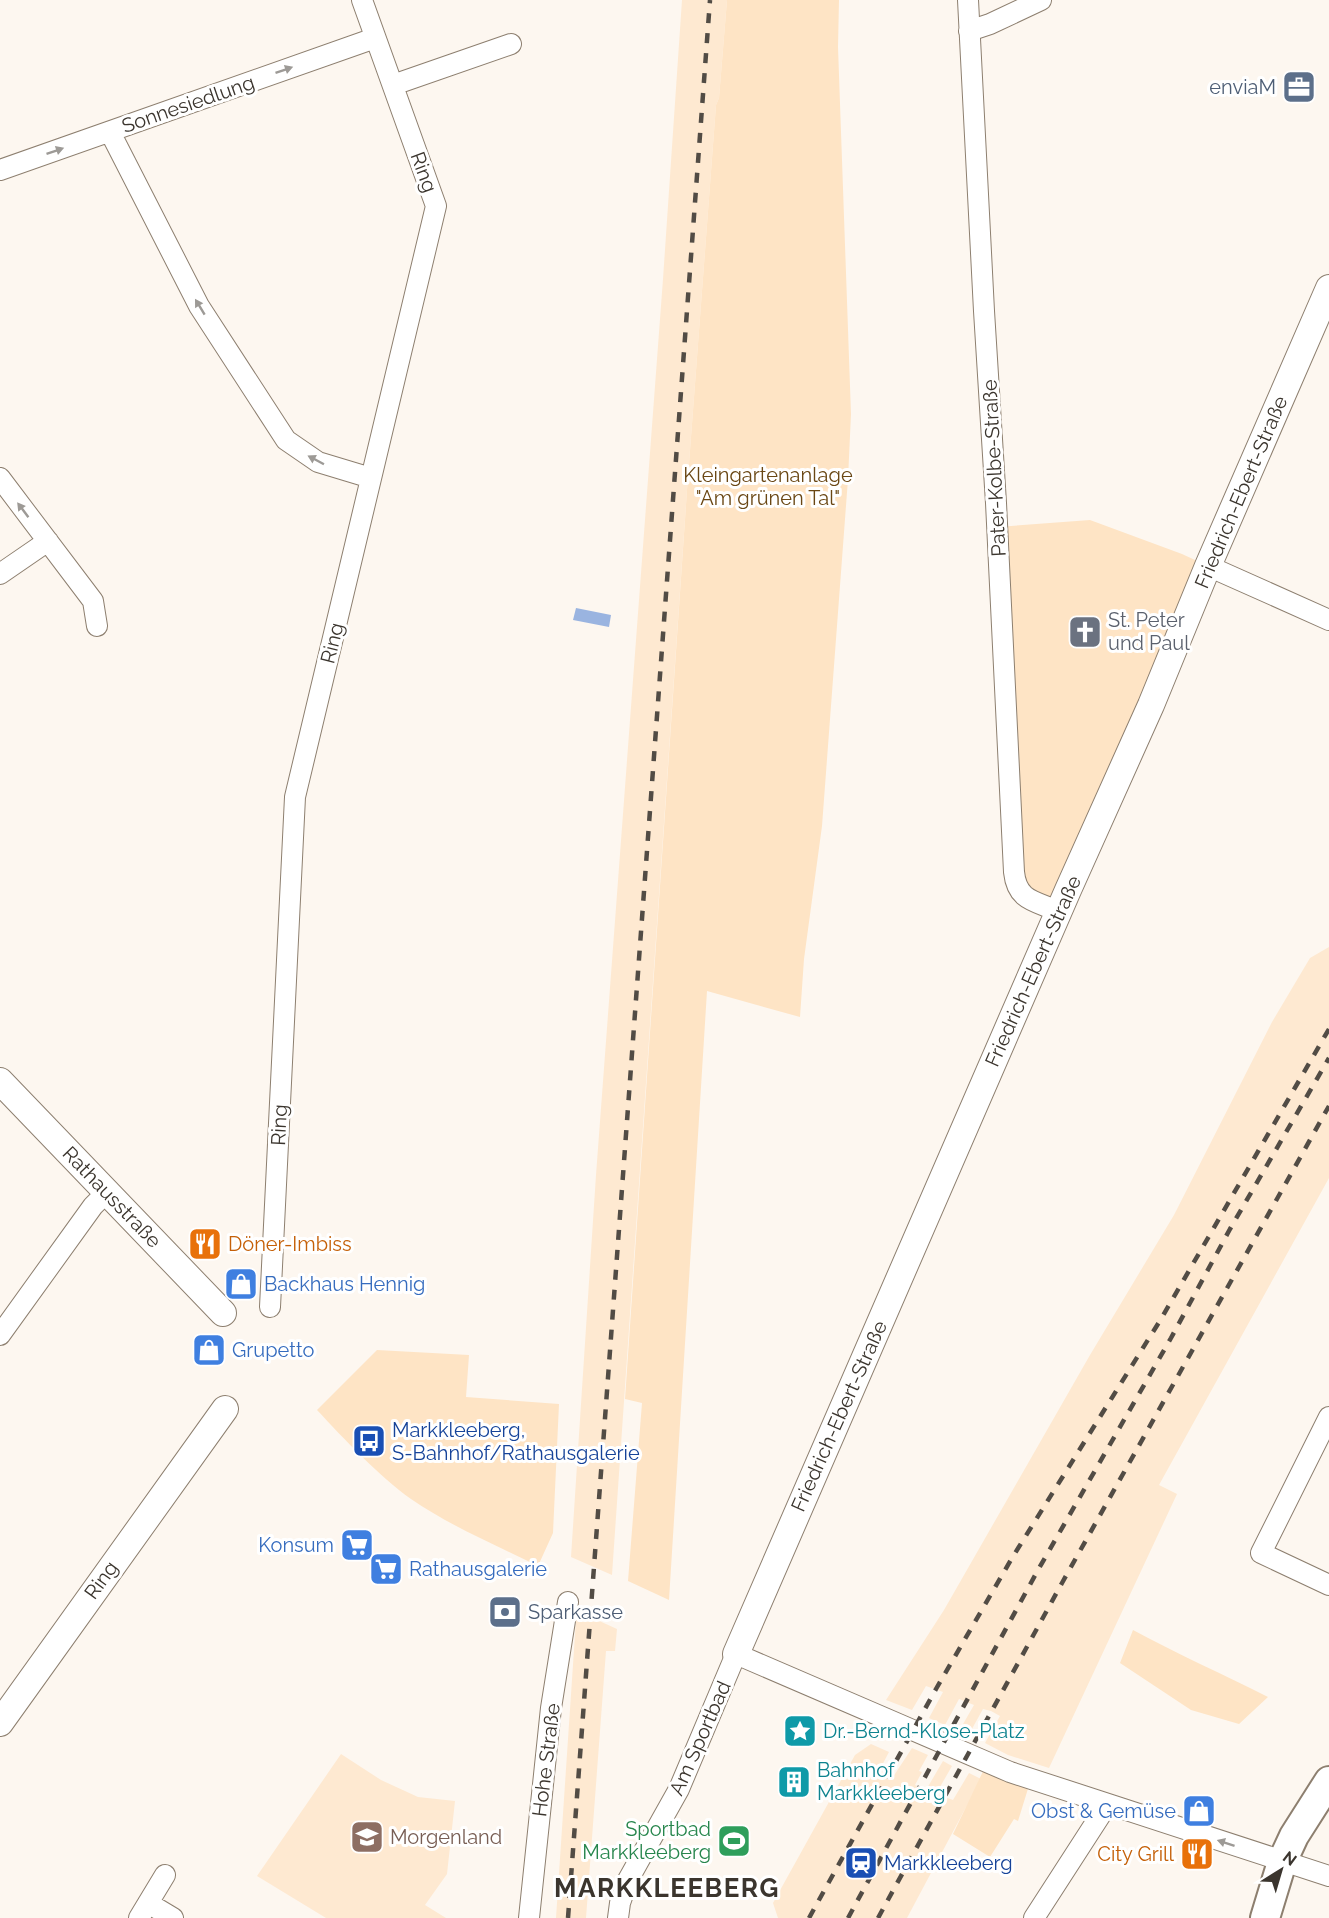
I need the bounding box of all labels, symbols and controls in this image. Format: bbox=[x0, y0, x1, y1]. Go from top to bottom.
one-way arrow bbox=[275, 65, 293, 75]
office icon: enviaM bbox=[1281, 69, 1317, 105]
street label: Sonnesiedlung bbox=[119, 70, 257, 138]
place label: enviaM bbox=[1209, 75, 1276, 99]
one-way arrow bbox=[46, 145, 64, 155]
street label: Ring bbox=[406, 148, 442, 196]
one-way arrow bbox=[194, 299, 205, 315]
street label: Pater-Kolbe-Straße bbox=[977, 378, 1011, 557]
street label: Friedrich-Ebert-Straße bbox=[1190, 392, 1293, 592]
one-way arrow bbox=[307, 455, 325, 465]
park label: Kleingartenanlage "Am grünen Tal" bbox=[683, 463, 853, 510]
one-way arrow bbox=[17, 502, 30, 518]
place label: St. Peter und Paul bbox=[1108, 608, 1190, 655]
church icon: St. Peter und Paul bbox=[1067, 614, 1103, 650]
street label: Ring bbox=[315, 620, 349, 666]
street label: Friedrich-Ebert-Straße bbox=[980, 871, 1086, 1070]
street label: Ring bbox=[266, 1104, 292, 1146]
street label: Rathausstraße bbox=[58, 1141, 166, 1253]
restaurant icon: Döner-Imbiss bbox=[187, 1226, 223, 1262]
place label: Döner-Imbiss bbox=[228, 1232, 352, 1256]
shop icon: Backhaus Hennig bbox=[223, 1266, 259, 1302]
place label: Backhaus Hennig bbox=[264, 1272, 425, 1296]
street label: Friedrich-Ebert-Straße bbox=[786, 1316, 892, 1515]
shop icon: Grupetto bbox=[191, 1332, 227, 1368]
place label: Grupetto bbox=[232, 1338, 314, 1362]
place label: Markkleeberg, S-Bahnhof/Rathausgalerie bbox=[392, 1418, 640, 1465]
bus stop icon: Markkleeberg, S-Bahnhof/Rathausgalerie bbox=[351, 1423, 387, 1459]
supermarket icon: Konsum bbox=[339, 1527, 375, 1563]
place label: Konsum bbox=[258, 1533, 334, 1557]
supermarket icon: Rathausgalerie bbox=[368, 1551, 404, 1587]
street label: Ring bbox=[79, 1556, 123, 1604]
place label: Rathausgalerie bbox=[409, 1557, 547, 1581]
bank icon: Sparkasse bbox=[487, 1594, 523, 1630]
place label: Sparkasse bbox=[528, 1600, 623, 1624]
street label: Am Sportbad bbox=[664, 1677, 736, 1799]
street label: Hohe Straße bbox=[527, 1702, 565, 1818]
place icon: Dr.-Bernd-Klose-Platz bbox=[782, 1713, 818, 1749]
place label: Dr.-Bernd-Klose-Platz bbox=[823, 1719, 1025, 1743]
place label: Bahnhof Markkleeberg bbox=[817, 1758, 946, 1805]
building icon: Bahnhof Markkleeberg bbox=[776, 1764, 812, 1800]
shop icon: Obst & Gemüse bbox=[1181, 1793, 1217, 1829]
place label: Obst & Gemüse bbox=[1031, 1799, 1176, 1823]
place label: Sportbad Markkleeberg bbox=[582, 1817, 711, 1864]
school or university icon: Morgenland bbox=[349, 1819, 385, 1855]
sports icon: Sportbad Markkleeberg bbox=[716, 1823, 752, 1859]
place label: Morgenland bbox=[390, 1825, 502, 1849]
restaurant icon: City Grill bbox=[1179, 1836, 1215, 1872]
one-way arrow bbox=[1217, 1838, 1235, 1848]
north arrow bbox=[1251, 1840, 1311, 1900]
place label: City Grill bbox=[1097, 1842, 1175, 1866]
station icon: Markkleeberg bbox=[843, 1845, 879, 1881]
text: N bbox=[1279, 1847, 1300, 1870]
place label: Markkleeberg bbox=[884, 1851, 1013, 1875]
district label: MARKKLEEBERG bbox=[554, 1873, 780, 1903]

